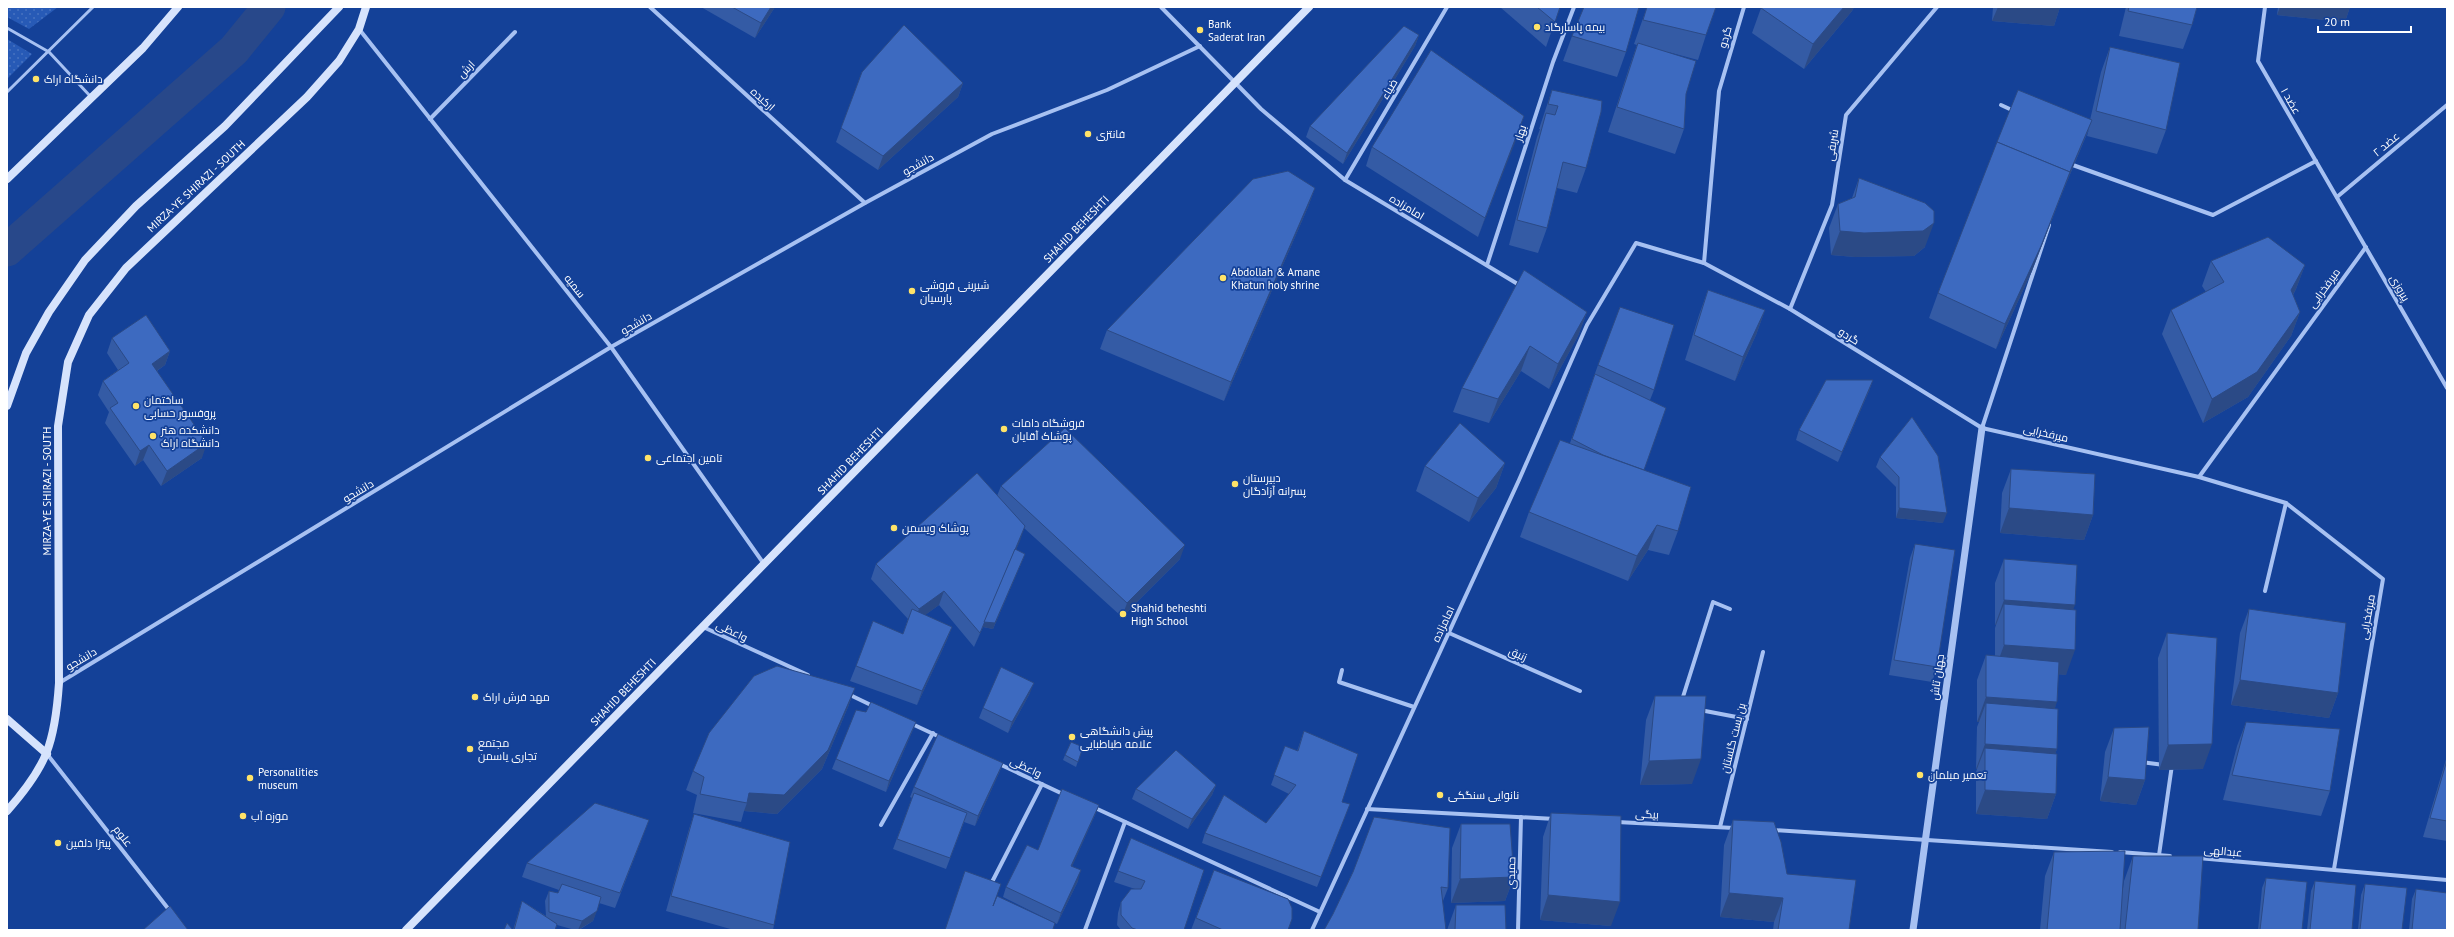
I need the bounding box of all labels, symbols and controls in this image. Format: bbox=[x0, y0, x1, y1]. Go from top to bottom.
scale bar bbox=[2318, 8, 2411, 34]
text: 20 m bbox=[2324, 14, 2350, 29]
place label: Bank Saderat Iran bbox=[1208, 17, 1265, 44]
place label: بیمه پاسارگاد bbox=[1545, 20, 1605, 34]
marker: بیمه پاسارگاد bbox=[1532, 22, 1542, 32]
street label: گردو bbox=[1715, 24, 1735, 50]
marker: Bank Saderat Iran bbox=[1195, 25, 1205, 35]
street label: ارش bbox=[454, 57, 478, 81]
place label: دانشگاه اراک bbox=[44, 72, 103, 86]
marker: دانشگاه اراک bbox=[31, 74, 41, 84]
street label: ضیاء bbox=[1377, 76, 1401, 102]
street label: ارکیده bbox=[748, 84, 778, 114]
street label: عضد ۱ bbox=[2278, 85, 2304, 117]
street label: بهار bbox=[1511, 123, 1529, 144]
place label: فانتزی bbox=[1096, 127, 1125, 141]
street label: شریفی bbox=[1823, 128, 1841, 162]
marker: فانتزی bbox=[1083, 129, 1093, 139]
street label: عضد ۲ bbox=[2370, 129, 2402, 159]
street label: MIRZA-YE SHIRAZI - SOUTH bbox=[144, 137, 248, 235]
street label: دانشجو bbox=[900, 150, 936, 178]
street label: امامزاده bbox=[1387, 191, 1427, 223]
street label: SHAHID BEHESHTI bbox=[1040, 192, 1112, 266]
place label: Abdollah & Amane Khatun holy shrine bbox=[1231, 265, 1320, 292]
street label: میرفخرایی bbox=[2305, 265, 2343, 311]
street label: سمیه bbox=[561, 271, 589, 301]
street label: پیروزی bbox=[2387, 272, 2413, 304]
marker: Abdollah & Amane Khatun holy shrine bbox=[1218, 273, 1228, 283]
place label: شیرینی فروشی پارسیان bbox=[920, 278, 989, 305]
marker: شیرینی فروشی پارسیان bbox=[907, 286, 917, 296]
street label: دانشجو bbox=[618, 309, 654, 337]
street label: گردو bbox=[1836, 324, 1862, 348]
place label: ساختمان پروفسور حسابی bbox=[144, 393, 216, 420]
marker: ساختمان پروفسور حسابی bbox=[131, 401, 141, 411]
place label: فروشگاه دامات پوشاک آقایان bbox=[1012, 416, 1085, 443]
street label: میرفخرایی bbox=[2022, 421, 2070, 445]
place label: دانشکده هنر دانشگاه اراک bbox=[160, 423, 220, 450]
street label: SHAHID BEHESHTI bbox=[814, 424, 886, 498]
marker: فروشگاه دامات پوشاک آقایان bbox=[999, 424, 1009, 434]
street label: MIRZA-YE SHIRAZI - SOUTH bbox=[40, 426, 54, 556]
marker: دانشکده هنر دانشگاه اراک bbox=[148, 431, 158, 441]
place label: تامین اجتماعی bbox=[656, 451, 722, 465]
marker: تامین اجتماعی bbox=[643, 453, 653, 463]
place label: دبیرستان پسرانه آزادگان bbox=[1243, 471, 1306, 498]
street label: دانشجو bbox=[340, 476, 376, 506]
marker: دبیرستان پسرانه آزادگان bbox=[1230, 479, 1240, 489]
place label: پوشاک ویسمن bbox=[902, 521, 969, 535]
marker: پوشاک ویسمن bbox=[889, 523, 899, 533]
street label: میرفخرایی bbox=[2356, 593, 2378, 641]
place label: Shahid beheshti High School bbox=[1131, 601, 1207, 628]
street label: امامزاده bbox=[1429, 604, 1457, 644]
marker: Shahid beheshti High School bbox=[1118, 609, 1128, 619]
street label: واعظی bbox=[714, 618, 750, 644]
street label: دانشجو bbox=[63, 644, 99, 674]
street label: زنبق bbox=[1507, 644, 1530, 664]
street label: جهان تاش bbox=[1927, 653, 1947, 701]
street label: SHAHID BEHESHTI bbox=[587, 655, 659, 729]
place label: مهد فرش اراک bbox=[483, 690, 550, 704]
marker: مهد فرش اراک bbox=[470, 692, 480, 702]
street label: بن بست گلستان bbox=[1718, 701, 1749, 775]
place label: پیش دانشگاهی علامه طباطبایی bbox=[1080, 724, 1153, 751]
marker: پیش دانشگاهی علامه طباطبایی bbox=[1067, 732, 1077, 742]
place label: مجتمع تجاری یاسمن bbox=[478, 736, 537, 763]
marker: مجتمع تجاری یاسمن bbox=[465, 744, 475, 754]
street label: واعظی bbox=[1008, 754, 1044, 780]
place label: Personalities museum bbox=[258, 765, 319, 792]
place label: تعمیر مبلمان bbox=[1928, 768, 1987, 782]
marker: تعمیر مبلمان bbox=[1915, 770, 1925, 780]
marker: Personalities museum bbox=[245, 773, 255, 783]
place label: نانوایی سنگکی bbox=[1448, 788, 1519, 802]
marker: نانوایی سنگکی bbox=[1435, 790, 1445, 800]
street label: بیگی bbox=[1635, 806, 1659, 822]
place label: موزه آب bbox=[251, 809, 288, 823]
marker: موزه آب bbox=[238, 811, 248, 821]
street label: علوم bbox=[110, 823, 136, 850]
place label: پیتزا دلفین bbox=[66, 836, 111, 850]
marker: پیتزا دلفین bbox=[53, 838, 63, 848]
street label: عبدالهی bbox=[2203, 842, 2243, 860]
street label: حمیدی bbox=[1504, 857, 1518, 889]

